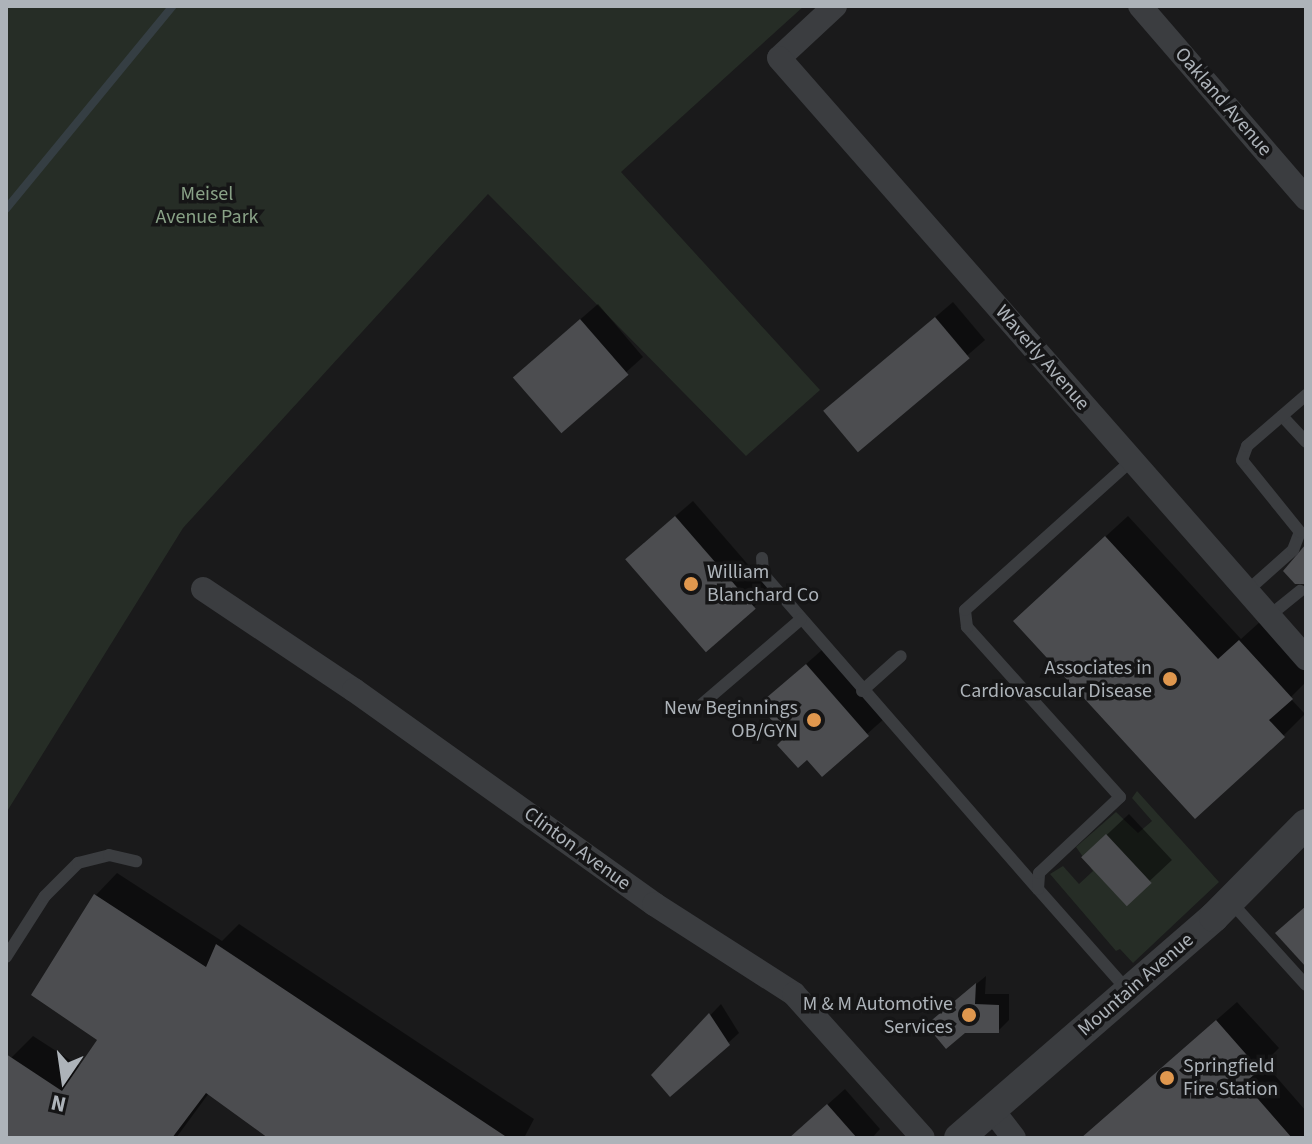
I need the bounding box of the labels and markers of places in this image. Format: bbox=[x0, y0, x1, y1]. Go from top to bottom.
place label: William Blanchard Co bbox=[707, 560, 819, 607]
marker: William Blanchard Co bbox=[682, 575, 700, 593]
place label: Associates in Cardiovascular Disease bbox=[960, 656, 1152, 703]
marker: Associates in Cardiovascular Disease bbox=[1159, 668, 1181, 690]
place label: New Beginnings OB/GYN bbox=[664, 696, 798, 743]
marker: New Beginnings OB/GYN bbox=[805, 711, 823, 729]
place label: M & M Automotive Services bbox=[803, 992, 953, 1039]
marker: M & M Automotive Services bbox=[960, 1006, 978, 1024]
place label: Springfield Fire Station bbox=[1183, 1054, 1278, 1101]
marker: Springfield Fire Station bbox=[1158, 1069, 1176, 1087]

